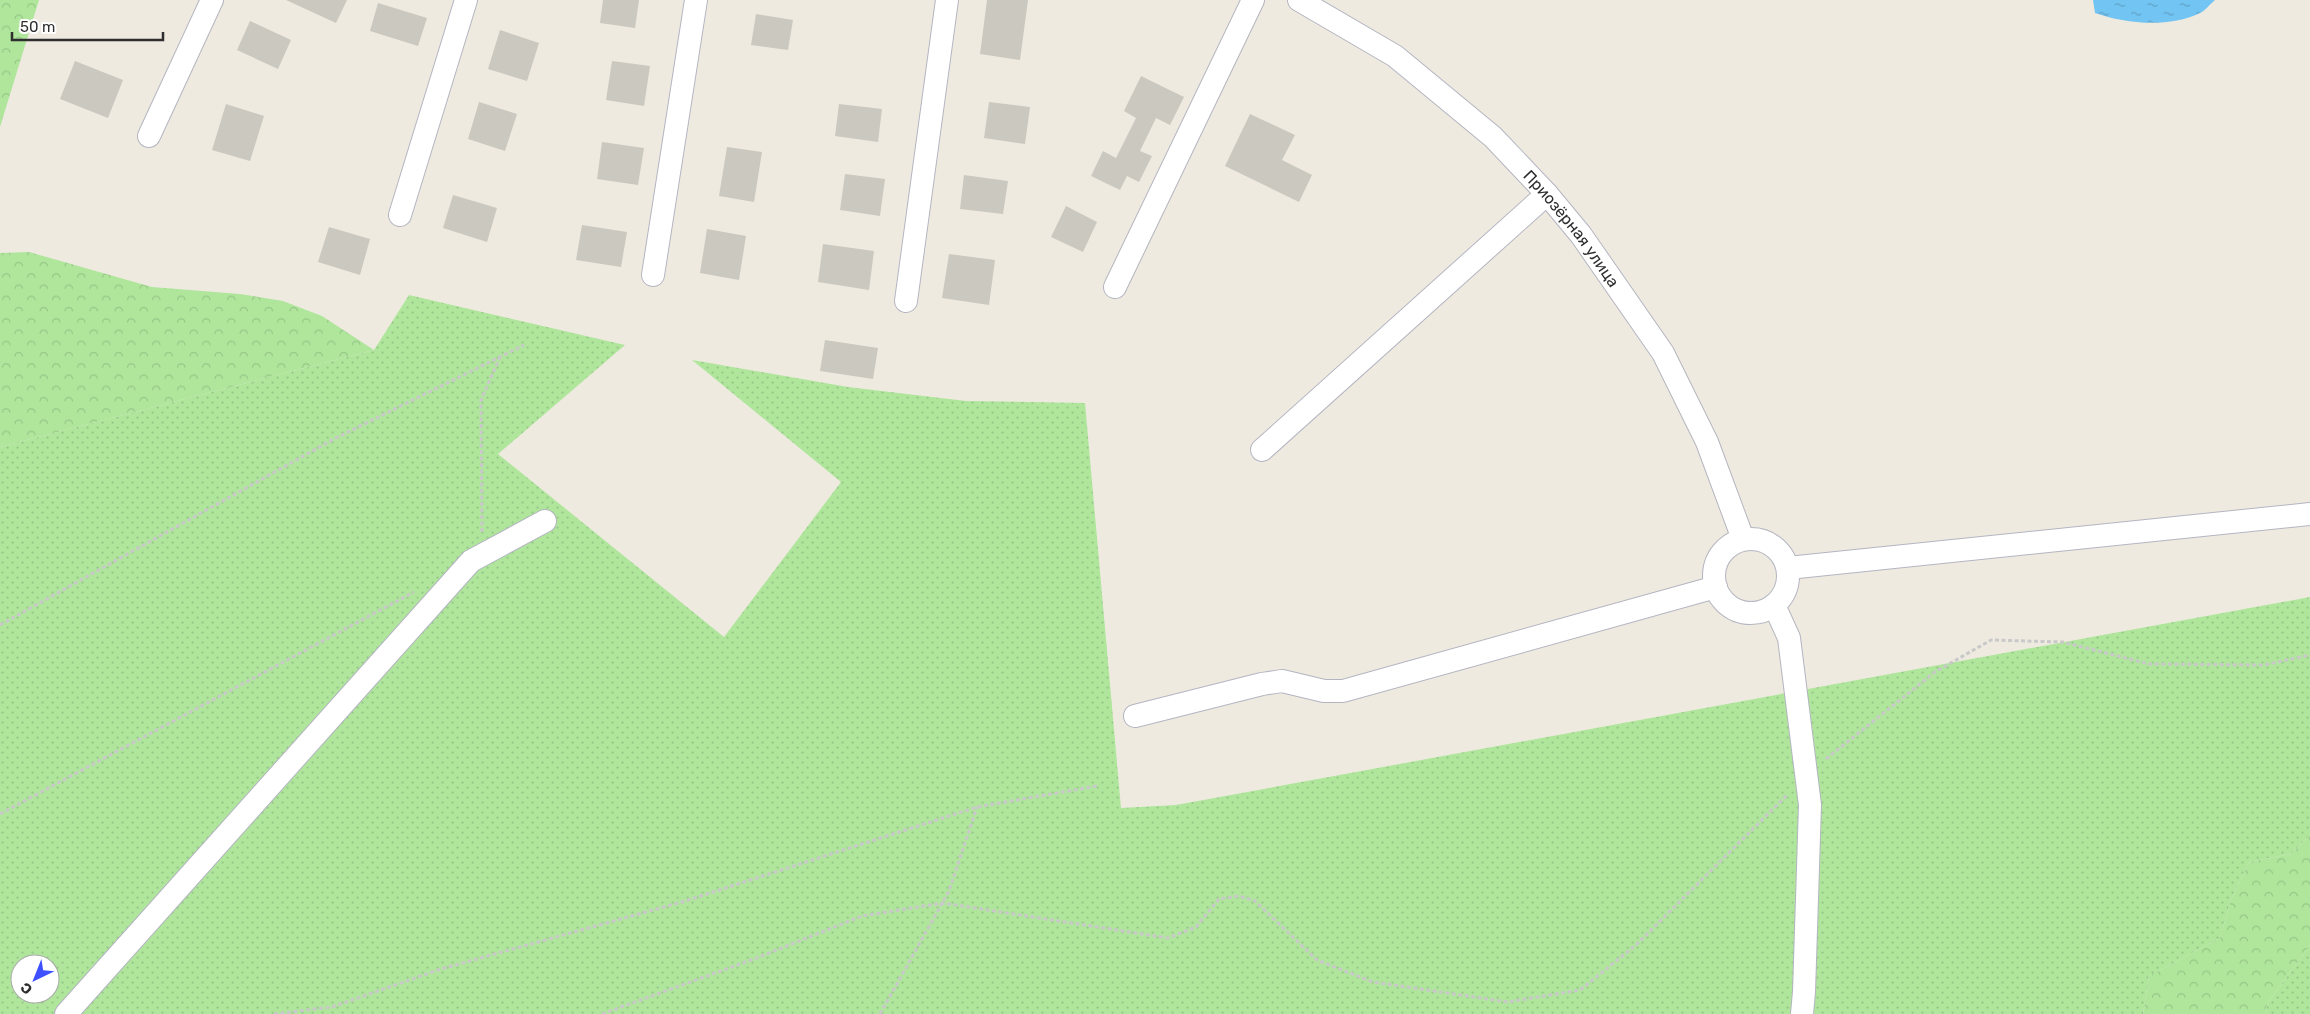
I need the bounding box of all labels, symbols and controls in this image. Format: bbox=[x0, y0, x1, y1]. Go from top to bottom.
scale bar bbox=[12, 10, 164, 42]
text: 50 m bbox=[20, 18, 55, 36]
street label: Приозёрная улица bbox=[1520, 166, 1624, 290]
north arrow bbox=[10, 954, 60, 1004]
text: С bbox=[17, 978, 36, 998]

